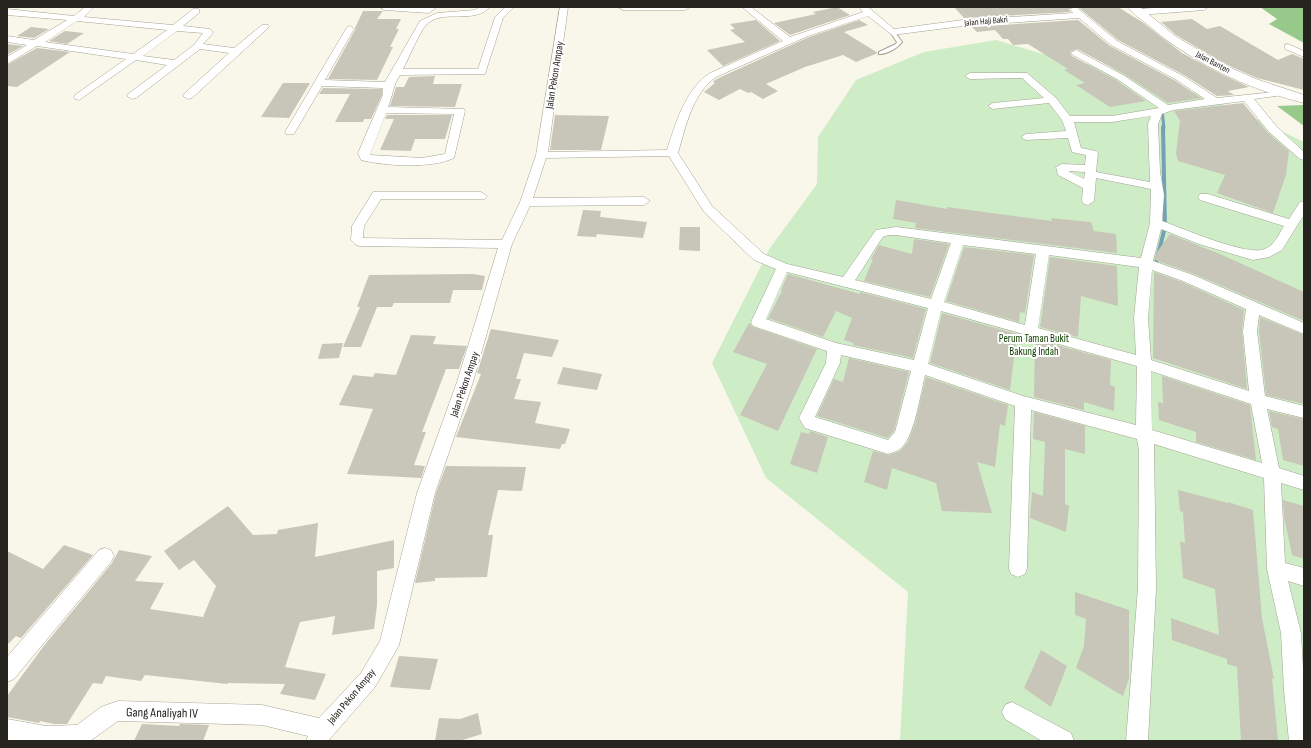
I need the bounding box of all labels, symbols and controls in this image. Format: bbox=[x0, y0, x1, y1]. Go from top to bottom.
street label: Jalan Haji Bakri bbox=[963, 14, 1009, 29]
street label: Jalan Pekon Ampay bbox=[543, 40, 566, 111]
street label: Jalan Banten bbox=[1193, 48, 1232, 76]
park label: Perum Taman Bukit Bakung Indah bbox=[999, 332, 1070, 358]
street label: Jalan Pekon Ampay bbox=[447, 349, 482, 419]
street label: Jalan Pekon Ampay bbox=[324, 665, 379, 727]
street label: Gang Analiyah IV bbox=[126, 704, 198, 722]

